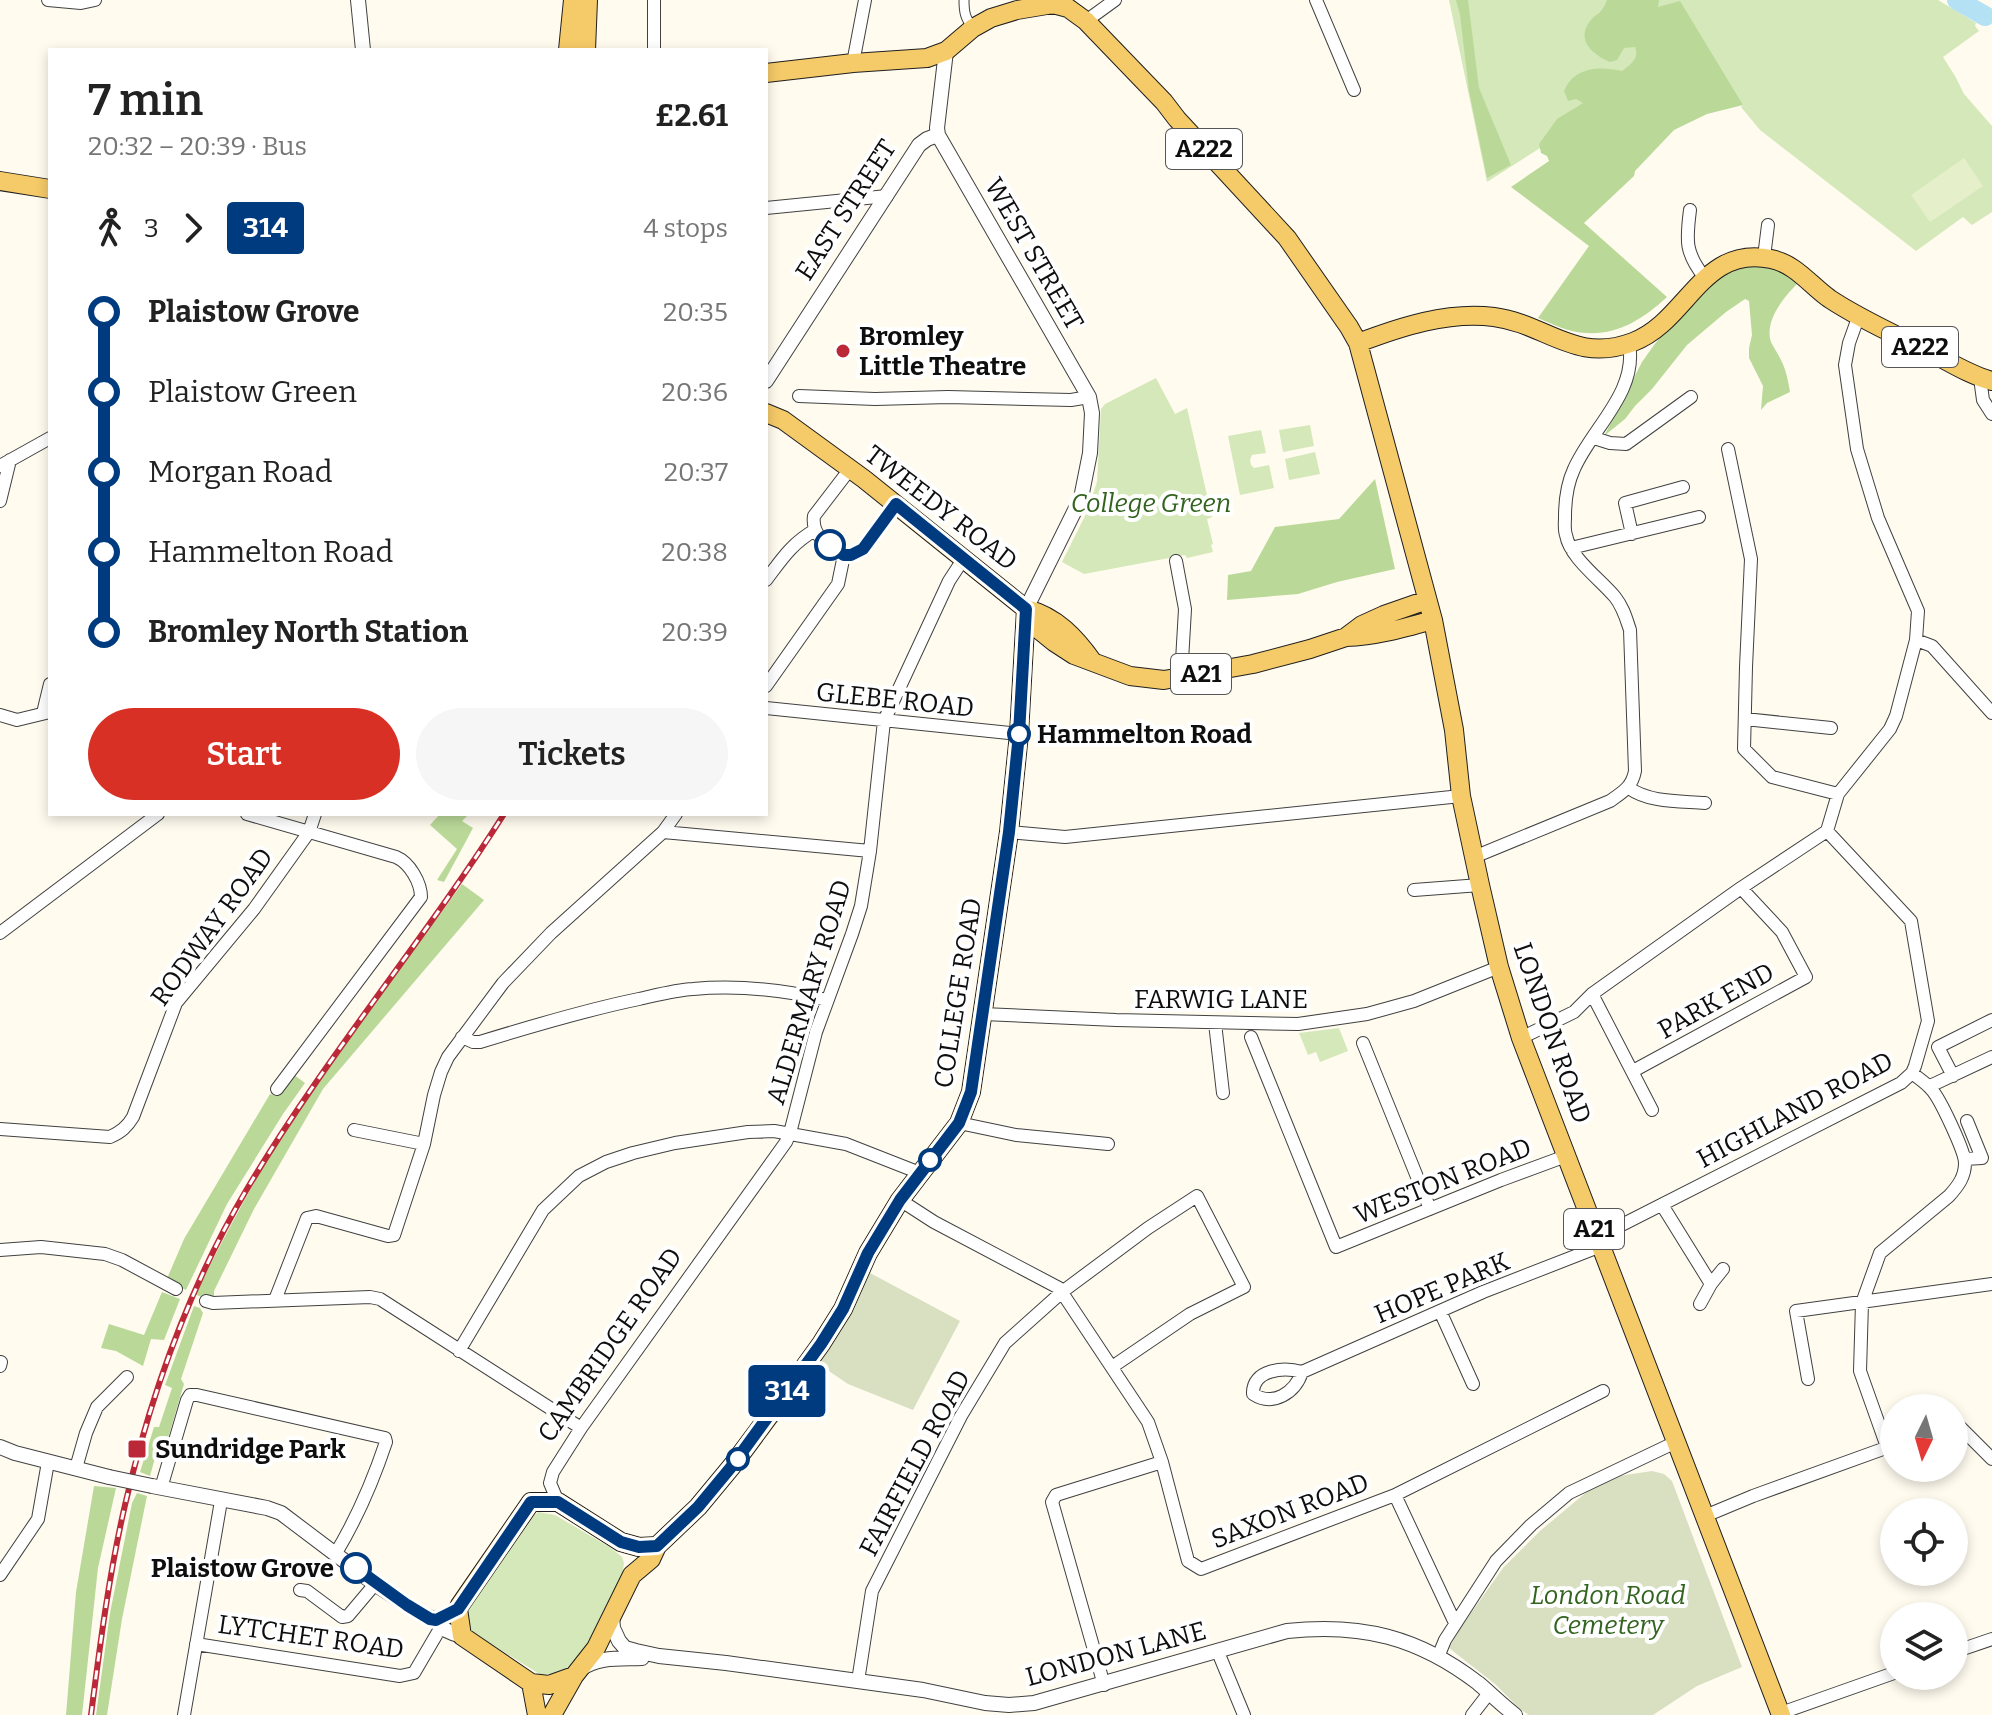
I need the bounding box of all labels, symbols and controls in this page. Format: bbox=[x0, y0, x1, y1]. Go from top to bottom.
text: 7 min bbox=[88, 74, 203, 127]
text: £2.61 bbox=[655, 98, 728, 134]
road number: A222 bbox=[1166, 129, 1242, 169]
text: 20:32 – 20:39 · Bus bbox=[88, 131, 307, 162]
street label: EAST STREET bbox=[789, 134, 903, 286]
street label: WEST STREET bbox=[978, 173, 1090, 335]
icon: walk bbox=[88, 206, 132, 250]
icon: forward bbox=[171, 206, 215, 250]
text: 314 bbox=[243, 211, 288, 244]
text: 3 bbox=[144, 213, 159, 244]
text: 4 stops bbox=[643, 213, 728, 244]
text: Plaistow Grove bbox=[148, 294, 359, 330]
text: 20:35 bbox=[663, 297, 728, 328]
place label: Bromley Little Theatre bbox=[859, 321, 1026, 382]
road number: A222 bbox=[1882, 327, 1958, 367]
marker: Bromley Little Theatre bbox=[834, 342, 852, 360]
text: Plaistow Green bbox=[148, 374, 357, 410]
text: 20:36 bbox=[662, 377, 728, 408]
street label: TWEEDY ROAD bbox=[859, 439, 1023, 577]
text: Morgan Road bbox=[148, 454, 333, 490]
text: 20:37 bbox=[664, 457, 728, 488]
park label: College Green bbox=[1071, 488, 1231, 519]
unlabelled marker bbox=[815, 530, 845, 560]
text: Hammelton Road bbox=[148, 534, 393, 570]
text: 20:38 bbox=[661, 537, 728, 568]
text: Bromley North Station bbox=[148, 614, 468, 650]
text: 20:39 bbox=[662, 617, 728, 648]
road number: A21 bbox=[1171, 654, 1231, 694]
street label: GLEBE ROAD bbox=[814, 676, 976, 724]
button: Start bbox=[88, 708, 400, 800]
button: Tickets bbox=[416, 708, 728, 800]
place label: Hammelton Road bbox=[1037, 719, 1252, 750]
marker: Hammelton Road bbox=[1008, 723, 1030, 745]
street label: RODWAY ROAD bbox=[144, 842, 280, 1012]
street label: ALDERMARY ROAD bbox=[760, 876, 858, 1108]
street label: COLLEGE ROAD bbox=[928, 896, 988, 1090]
street label: LONDON ROAD bbox=[1507, 939, 1597, 1127]
street label: PARK END bbox=[1653, 956, 1779, 1046]
street label: FARWIG LANE bbox=[1134, 984, 1308, 1015]
street label: HIGHLAND ROAD bbox=[1692, 1045, 1898, 1175]
street label: WESTON ROAD bbox=[1350, 1131, 1536, 1231]
unlabelled marker bbox=[919, 1149, 941, 1171]
road number: A21 bbox=[1564, 1209, 1624, 1249]
street label: CAMBRIDGE ROAD bbox=[531, 1242, 689, 1448]
street label: HOPE PARK bbox=[1370, 1245, 1515, 1330]
line badge: 314 bbox=[741, 1365, 833, 1417]
street label: FAIRFIELD ROAD bbox=[853, 1365, 977, 1561]
text: 314 bbox=[764, 1374, 810, 1407]
north arrow bbox=[1880, 1394, 1968, 1482]
map controls bbox=[1880, 1394, 1968, 1690]
place label: Sundridge Park bbox=[155, 1434, 346, 1465]
marker: Sundridge Park bbox=[126, 1438, 148, 1460]
unlabelled marker bbox=[727, 1448, 749, 1470]
street label: SAXON ROAD bbox=[1207, 1467, 1373, 1555]
button: locate bbox=[1880, 1498, 1968, 1586]
place label: Plaistow Grove bbox=[151, 1553, 334, 1584]
marker: Plaistow Grove bbox=[341, 1553, 371, 1583]
park label: London Road Cemetery bbox=[1530, 1580, 1686, 1641]
button: layers bbox=[1880, 1602, 1968, 1690]
street label: LYTCHET ROAD bbox=[216, 1609, 406, 1665]
street label: LONDON LANE bbox=[1022, 1615, 1210, 1693]

